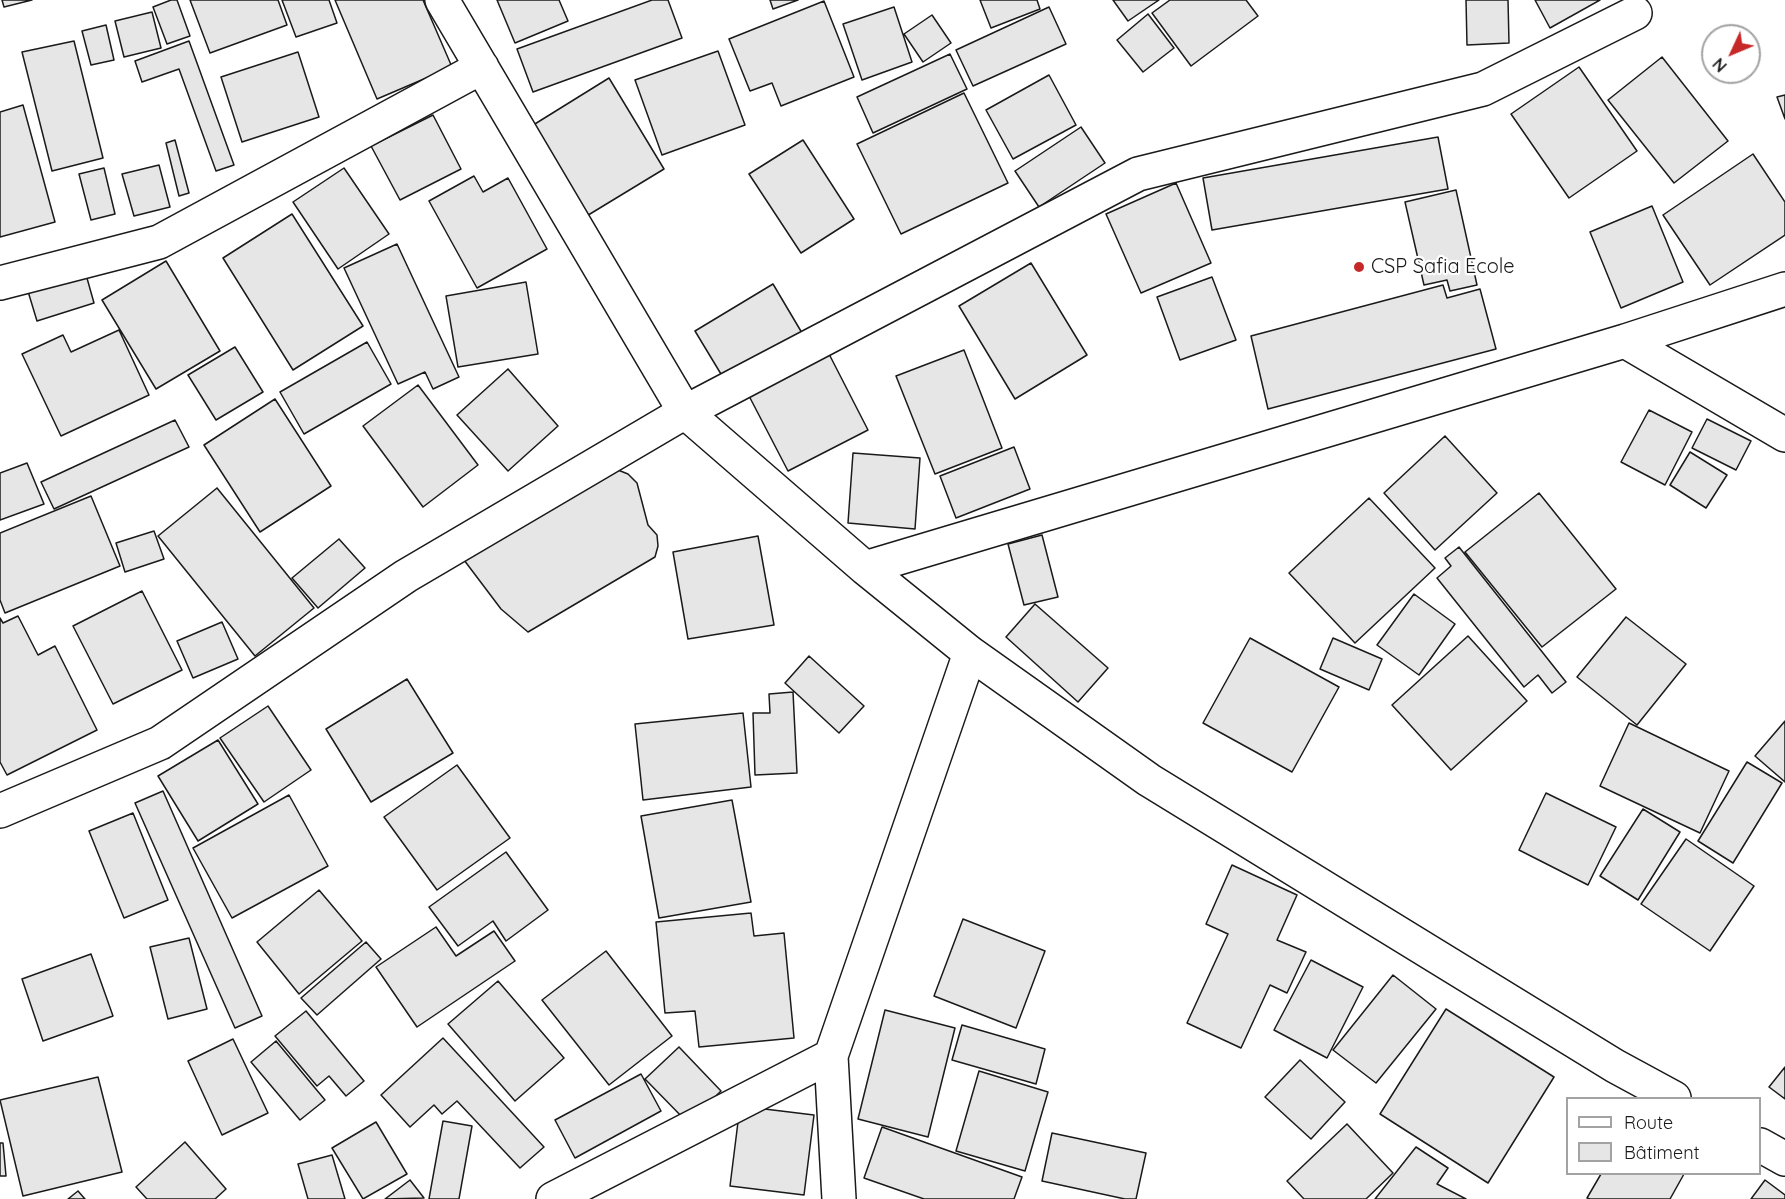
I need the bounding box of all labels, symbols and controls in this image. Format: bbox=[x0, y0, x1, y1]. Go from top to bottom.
north arrow bbox=[1701, 24, 1761, 84]
text: N bbox=[1708, 54, 1731, 76]
place label: CSP Safia Ecole bbox=[1371, 255, 1514, 279]
marker: CSP Safia Ecole bbox=[1352, 260, 1366, 274]
legend bbox=[1566, 1097, 1761, 1175]
text: Route bbox=[1624, 1111, 1673, 1134]
text: Bâtiment bbox=[1624, 1141, 1700, 1164]

